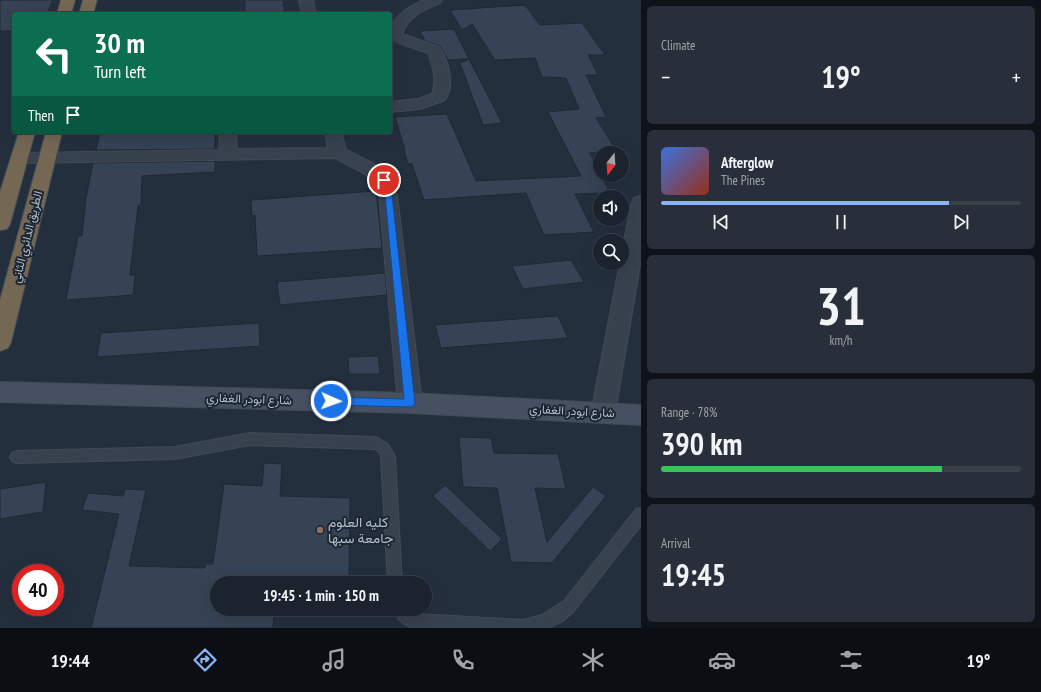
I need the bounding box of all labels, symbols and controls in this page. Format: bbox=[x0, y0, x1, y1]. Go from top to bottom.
text: 30 m bbox=[94, 24, 145, 61]
icon: left bbox=[28, 28, 80, 80]
text: Climate bbox=[661, 37, 695, 54]
text: 19° bbox=[821, 57, 861, 96]
text: Turn left bbox=[94, 60, 146, 83]
text: − bbox=[661, 63, 670, 91]
text: + bbox=[1012, 63, 1021, 91]
icon: arrive bbox=[62, 104, 84, 126]
text: Then bbox=[28, 106, 54, 125]
north arrow bbox=[593, 146, 629, 182]
map controls bbox=[593, 146, 629, 270]
text: Afterglow bbox=[721, 153, 773, 172]
pin bbox=[367, 163, 401, 197]
icon: arrive bbox=[373, 169, 395, 191]
text: The Pines bbox=[721, 172, 765, 189]
street label: الطريق الدائري الثاني bbox=[8, 189, 48, 285]
button: sound bbox=[593, 190, 629, 226]
icon: previous bbox=[710, 211, 732, 233]
icon: pause bbox=[830, 211, 852, 233]
icon: next bbox=[950, 211, 972, 233]
button: search bbox=[593, 234, 629, 270]
text: 31 bbox=[816, 272, 866, 339]
text: km/h bbox=[829, 332, 853, 349]
position arrow bbox=[310, 380, 352, 422]
street label: شارع ابودر الغفاري bbox=[206, 390, 292, 410]
street label: شارع ابودر الغفاري bbox=[529, 401, 615, 423]
text: Range · 78% bbox=[661, 404, 717, 421]
text: 390 km bbox=[661, 424, 742, 463]
place label: كليه العلوم جامعة سبها bbox=[328, 513, 393, 547]
marker: كليه العلوم جامعة سبها bbox=[315, 525, 325, 535]
text: Arrival bbox=[661, 535, 690, 552]
text: 19:45 bbox=[661, 555, 726, 594]
speed limit sign: 40 bbox=[12, 564, 64, 616]
text: 19:45 · 1 min · 150 m bbox=[263, 586, 379, 605]
icon: directions bbox=[191, 646, 219, 674]
icon: music bbox=[320, 646, 348, 674]
icon: phone bbox=[449, 646, 477, 674]
icon: climate bbox=[579, 646, 607, 674]
icon: car bbox=[708, 646, 736, 674]
icon: filters bbox=[837, 646, 865, 674]
text: 19:44 bbox=[51, 649, 90, 672]
text: 19° bbox=[967, 649, 990, 672]

